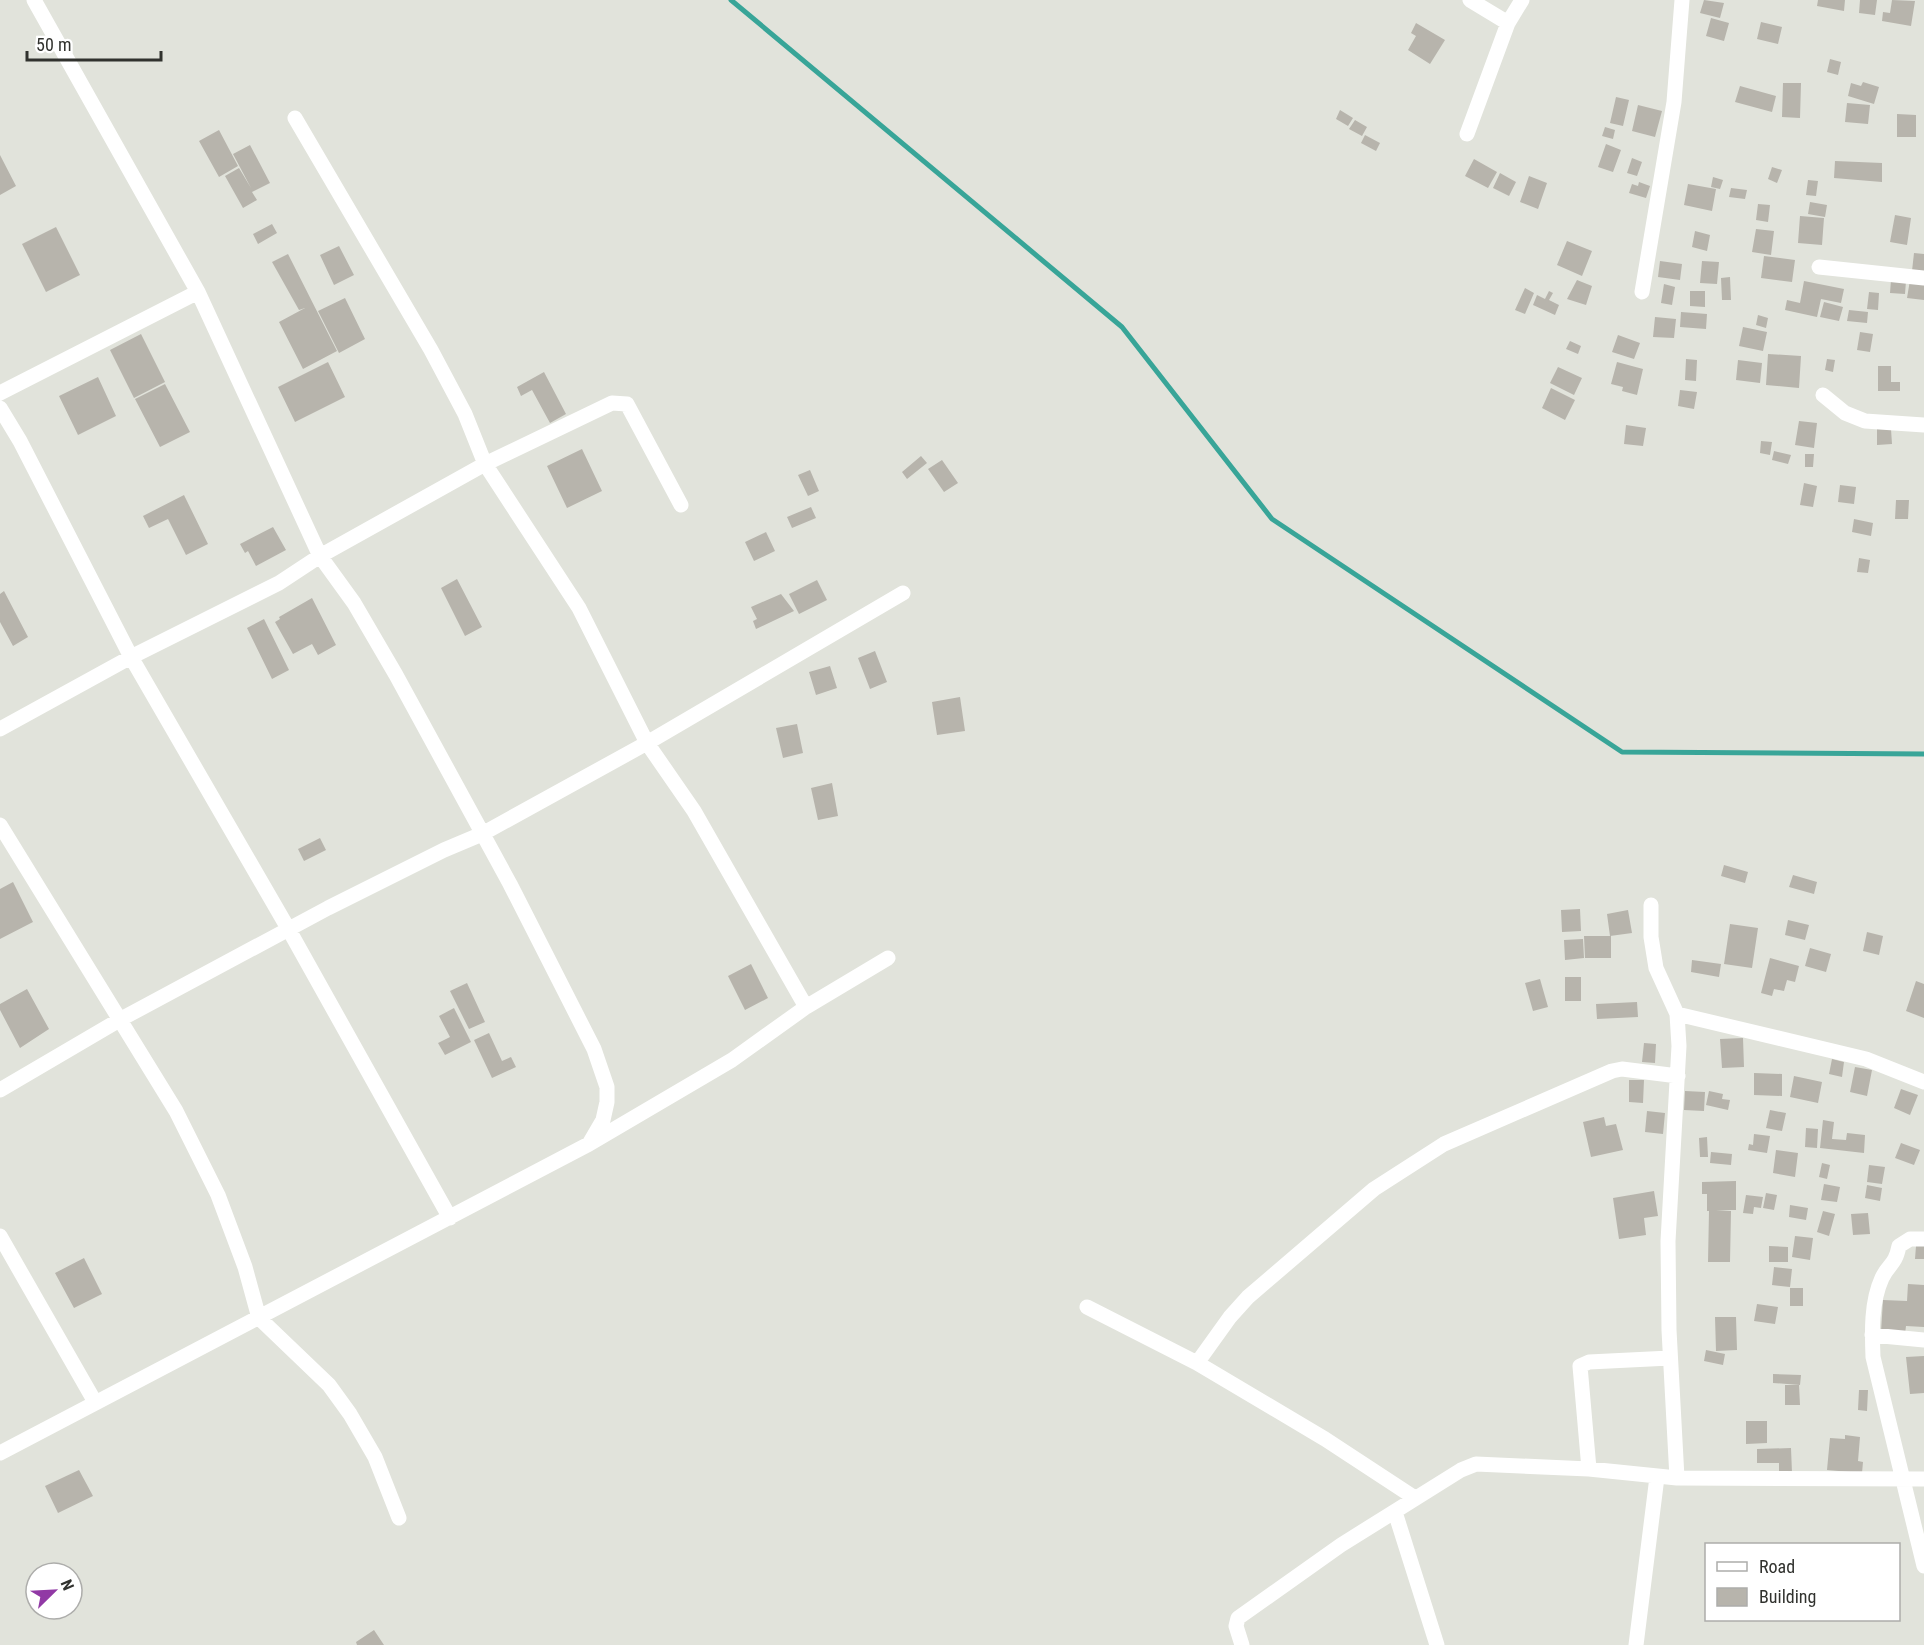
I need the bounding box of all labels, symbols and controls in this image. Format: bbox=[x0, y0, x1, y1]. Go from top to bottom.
scale bar bbox=[27, 24, 160, 62]
text: 50 m bbox=[36, 34, 71, 55]
legend bbox=[1705, 1543, 1900, 1621]
text: Road bbox=[1759, 1556, 1795, 1577]
north arrow bbox=[24, 1561, 84, 1621]
text: N bbox=[57, 1577, 78, 1593]
text: Building bbox=[1759, 1586, 1816, 1607]

